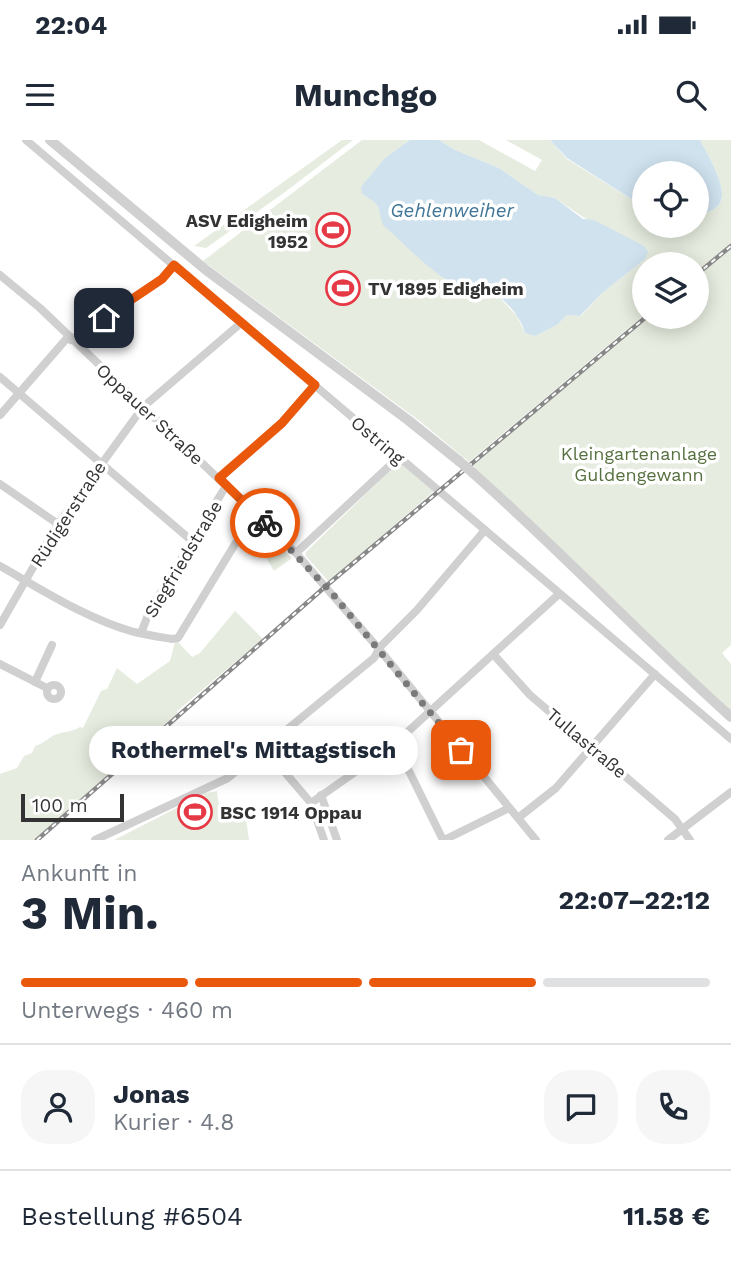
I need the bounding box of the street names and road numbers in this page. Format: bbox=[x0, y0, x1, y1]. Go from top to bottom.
street label: Oppauer Straße bbox=[92, 359, 208, 469]
street label: Ostring bbox=[347, 412, 409, 469]
street label: Rüdigerstraße bbox=[26, 457, 110, 571]
street label: Siegfriedstraße bbox=[140, 497, 226, 621]
street label: Tullastraße bbox=[543, 704, 631, 782]

